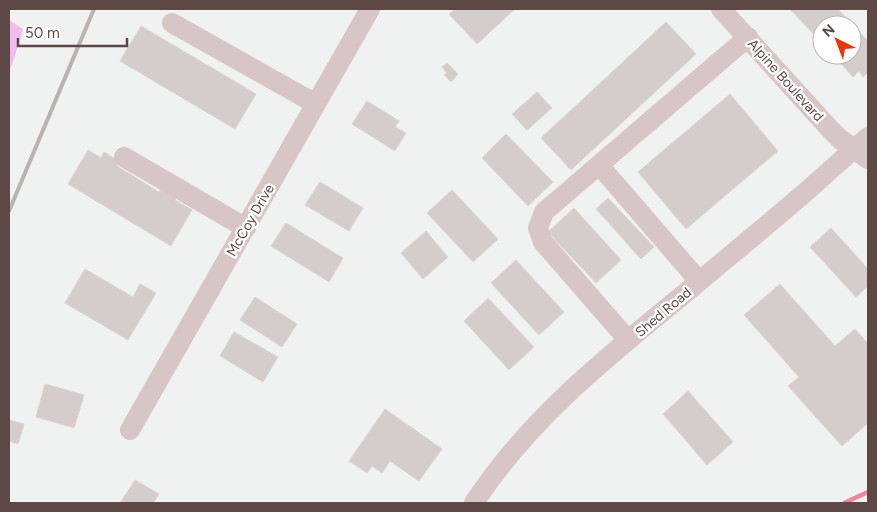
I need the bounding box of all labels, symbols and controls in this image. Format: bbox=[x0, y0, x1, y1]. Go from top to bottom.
scale bar bbox=[18, 15, 126, 47]
north arrow bbox=[812, 15, 862, 65]
text: N bbox=[819, 21, 838, 41]
text: 50 m bbox=[25, 24, 60, 42]
street label: Alpine Boulevard bbox=[744, 36, 827, 125]
street label: McCoy Drive bbox=[223, 181, 278, 259]
street label: Shed Road bbox=[632, 284, 695, 341]

